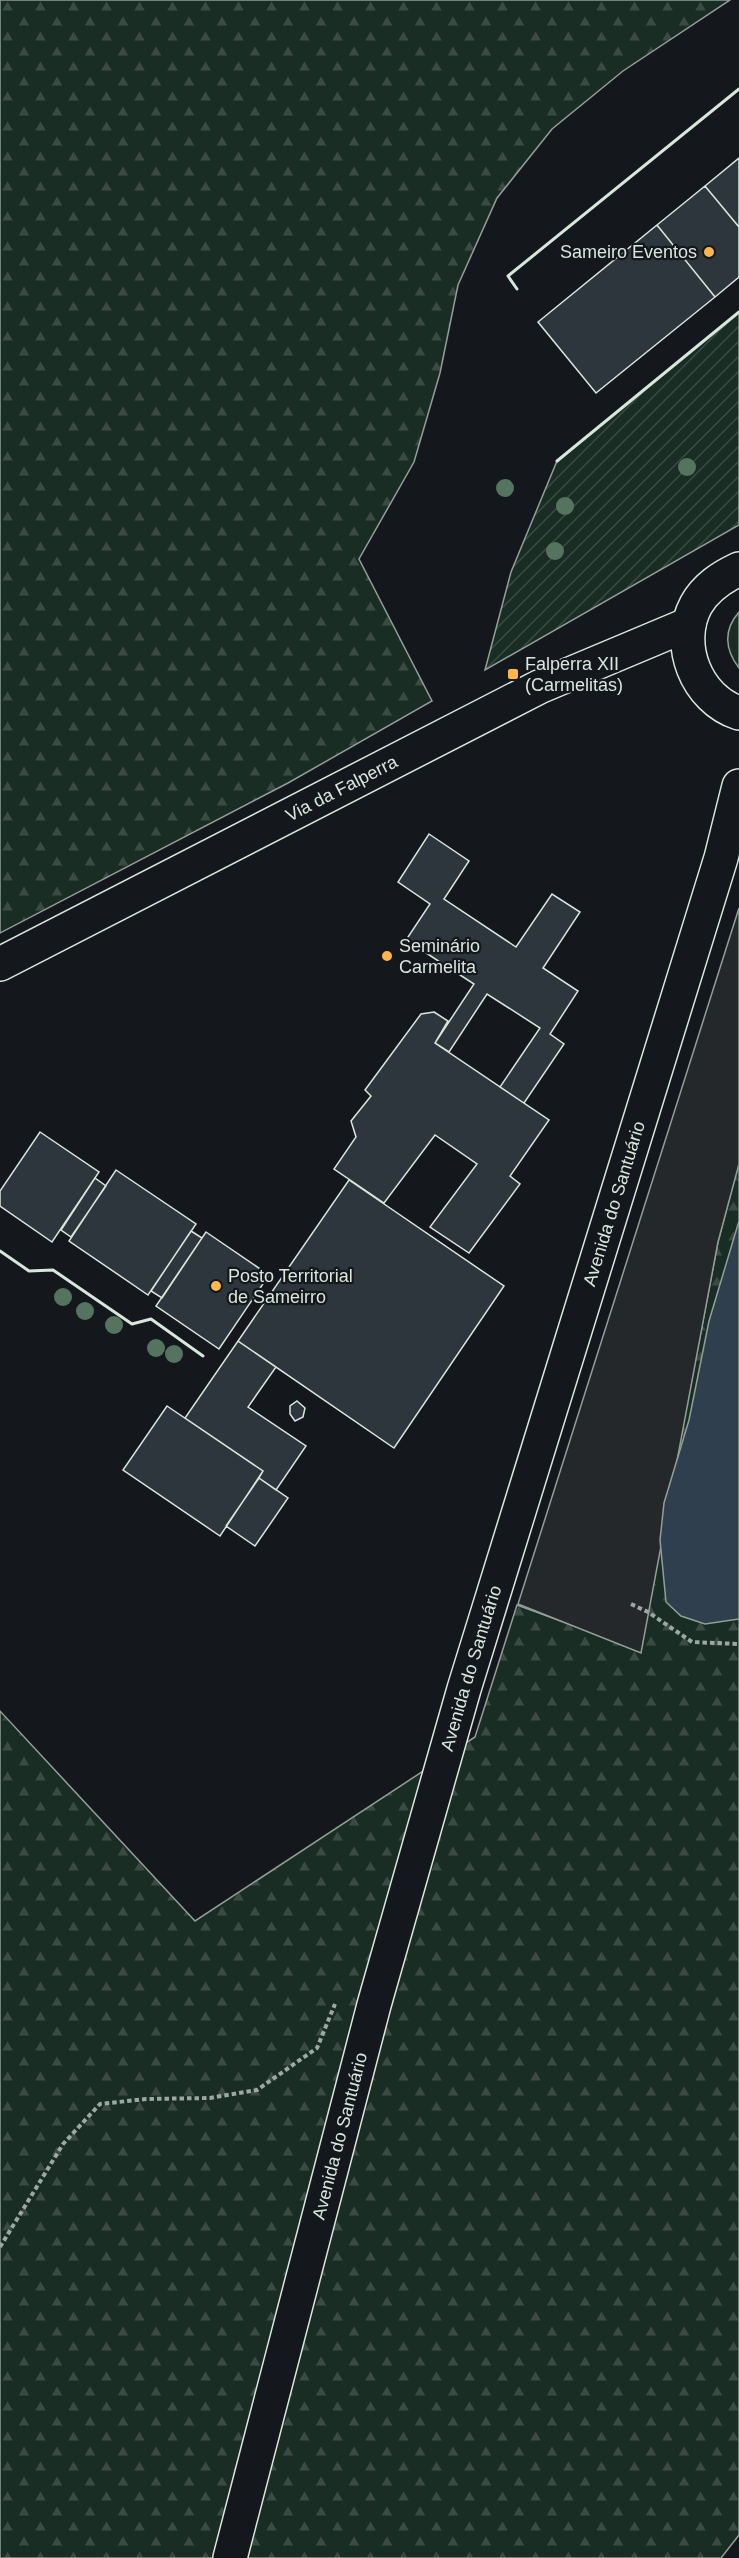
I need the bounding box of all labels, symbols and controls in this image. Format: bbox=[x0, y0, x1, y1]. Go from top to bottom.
place label: Sameiro Eventos bbox=[560, 242, 697, 262]
marker: Sameiro Eventos bbox=[702, 245, 716, 259]
place label: Falperra XII (Carmelitas) bbox=[525, 654, 623, 695]
marker: Falperra XII (Carmelitas) bbox=[506, 667, 520, 681]
street label: Via da Falperra bbox=[282, 751, 402, 825]
place label: Seminário Carmelita bbox=[399, 936, 480, 977]
marker: Seminário Carmelita bbox=[380, 949, 394, 963]
street label: Avenida do Santuário bbox=[579, 1119, 649, 1289]
place label: Posto Territorial de Sameirro bbox=[228, 1266, 353, 1307]
marker: Posto Territorial de Sameirro bbox=[209, 1279, 223, 1293]
street label: Avenida do Santuário bbox=[437, 1583, 505, 1753]
street label: Avenida do Santuário bbox=[309, 2050, 371, 2222]

